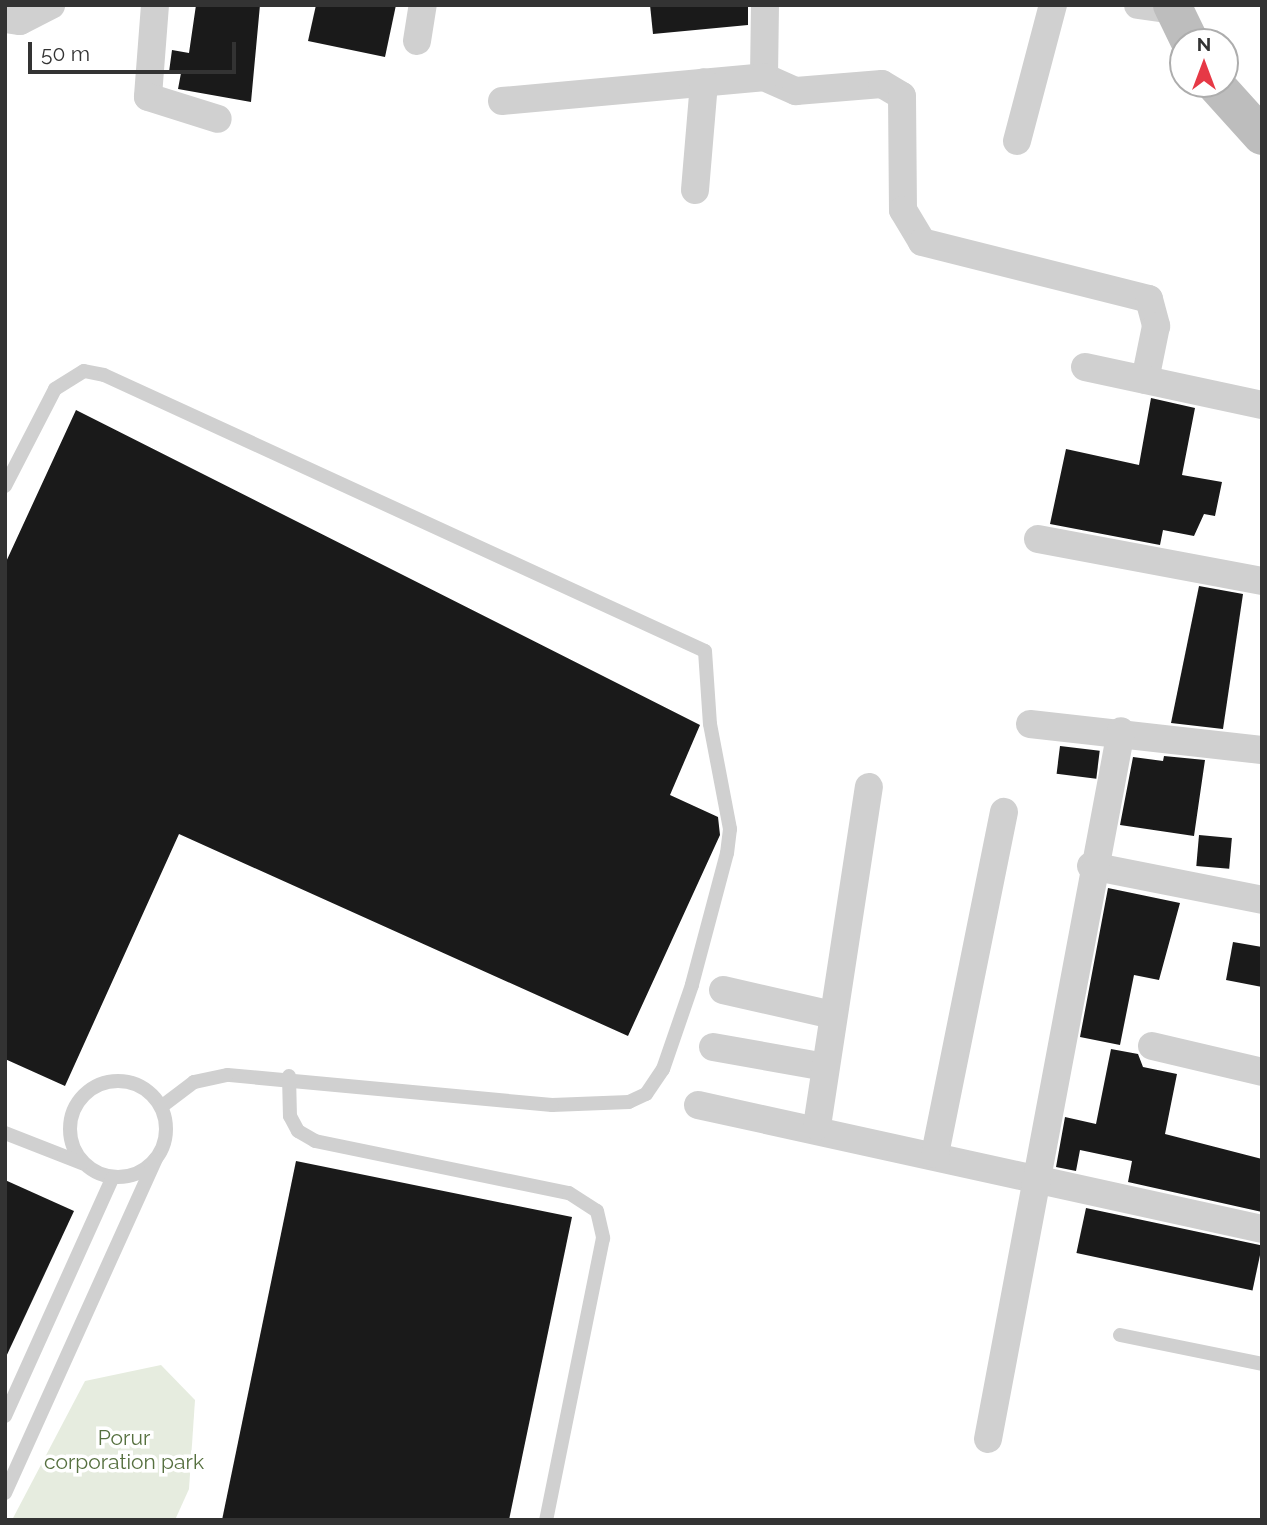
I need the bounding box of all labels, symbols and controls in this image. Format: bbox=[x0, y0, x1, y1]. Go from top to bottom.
scale bar bbox=[32, 28, 240, 72]
north arrow bbox=[1169, 28, 1239, 98]
text: N bbox=[1197, 33, 1211, 55]
text: 50 m bbox=[41, 41, 90, 66]
park label: Porur corporation park bbox=[44, 1425, 204, 1475]

